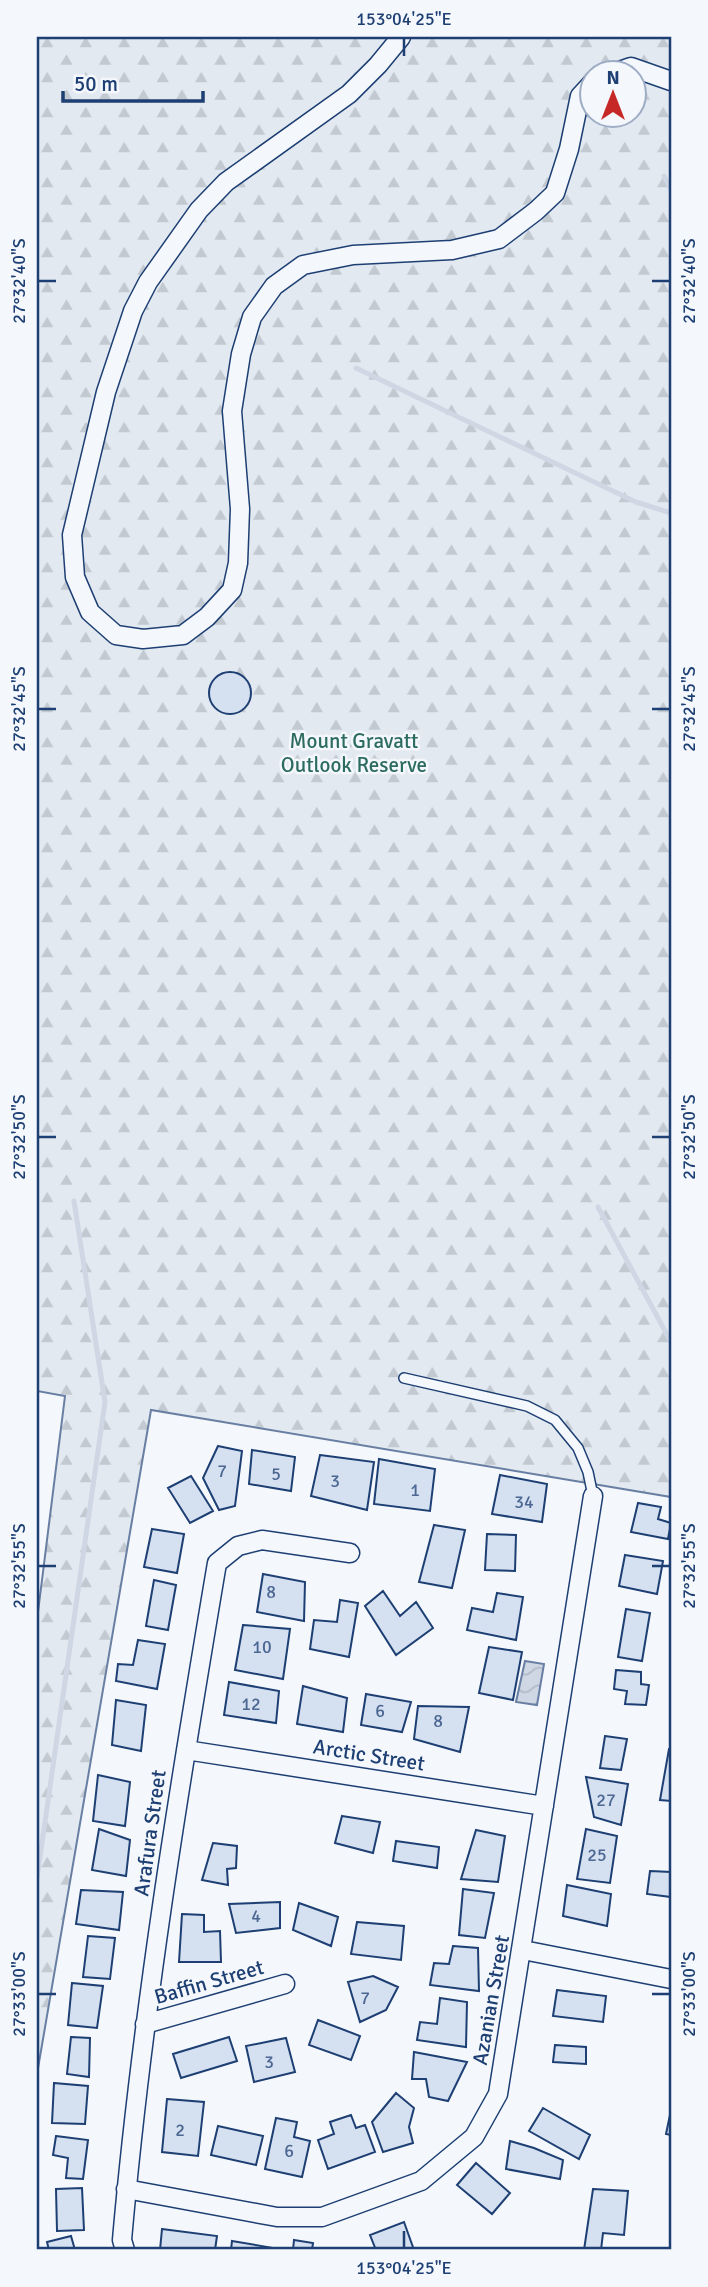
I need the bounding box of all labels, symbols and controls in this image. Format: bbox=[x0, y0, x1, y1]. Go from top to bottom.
text: 153°04'25"E bbox=[356, 8, 452, 30]
scale bar bbox=[63, 60, 203, 104]
north arrow bbox=[578, 60, 648, 130]
text: N bbox=[606, 66, 620, 90]
text: 50 m bbox=[74, 71, 118, 97]
text: 27°32'40"S bbox=[8, 238, 30, 324]
text: 27°32'40"S bbox=[678, 238, 700, 324]
text: 27°32'45"S bbox=[8, 666, 30, 752]
text: 27°32'45"S bbox=[678, 666, 700, 752]
park label: Mount Gravatt Outlook Reserve bbox=[281, 728, 427, 778]
text: 27°32'50"S bbox=[8, 1094, 30, 1180]
text: 27°32'50"S bbox=[678, 1094, 700, 1180]
house number: 7 bbox=[217, 1460, 227, 1482]
house number: 5 bbox=[271, 1463, 281, 1485]
house number: 3 bbox=[330, 1470, 340, 1492]
house number: 1 bbox=[410, 1479, 420, 1501]
house number: 34 bbox=[514, 1491, 534, 1513]
text: 27°32'55"S bbox=[8, 1523, 30, 1609]
text: 27°32'55"S bbox=[678, 1523, 700, 1609]
house number: 8 bbox=[266, 1581, 276, 1603]
house number: 10 bbox=[252, 1636, 272, 1658]
house number: 12 bbox=[241, 1693, 261, 1715]
house number: 6 bbox=[375, 1700, 385, 1722]
house number: 8 bbox=[433, 1710, 443, 1732]
street label: Arctic Street bbox=[311, 1733, 427, 1777]
street label: Arafura Street bbox=[128, 1768, 172, 1898]
house number: 27 bbox=[596, 1789, 616, 1811]
house number: 25 bbox=[587, 1844, 607, 1866]
house number: 4 bbox=[251, 1905, 261, 1927]
street label: Azanian Street bbox=[467, 1933, 515, 2067]
text: 27°33'00"S bbox=[8, 1951, 30, 2037]
text: 27°33'00"S bbox=[678, 1951, 700, 2037]
street label: Baffin Street bbox=[151, 1954, 267, 2010]
house number: 7 bbox=[360, 1987, 370, 2009]
house number: 3 bbox=[264, 2051, 274, 2073]
house number: 2 bbox=[175, 2119, 185, 2141]
house number: 6 bbox=[284, 2140, 294, 2162]
text: 153°04'25"E bbox=[356, 2257, 452, 2279]

